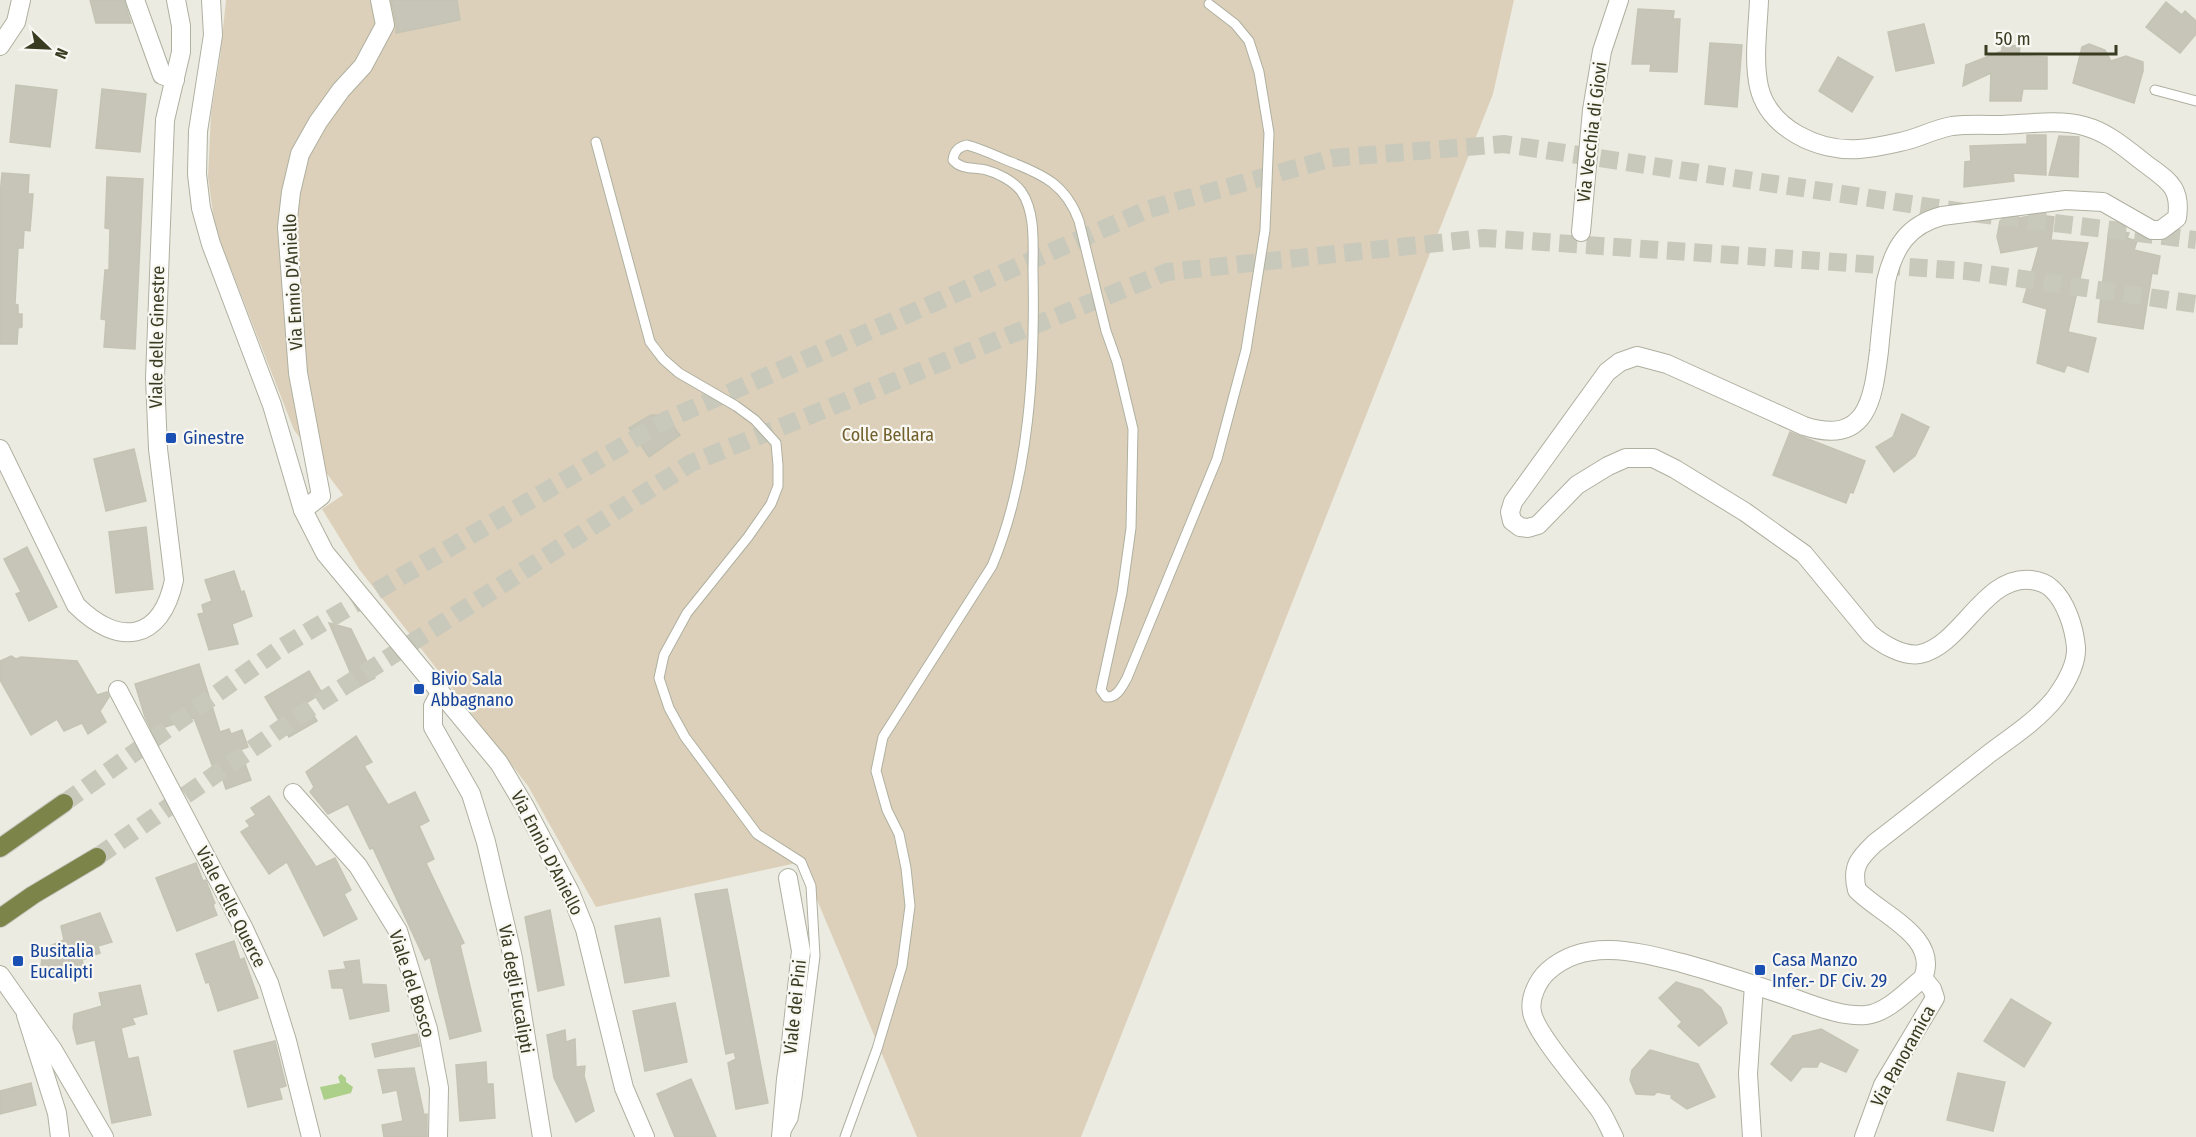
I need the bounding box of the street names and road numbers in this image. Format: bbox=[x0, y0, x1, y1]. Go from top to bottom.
street label: Via Vecchia di Giovi bbox=[1572, 60, 1612, 204]
street label: Via Ennio D'Aniello bbox=[278, 213, 308, 351]
street label: Viale delle Ginestre bbox=[145, 265, 169, 409]
street label: Via Ennio D'Aniello bbox=[506, 787, 588, 919]
street label: Viale delle Querce bbox=[191, 843, 271, 971]
street label: Via degli Eucalipti bbox=[494, 923, 538, 1055]
street label: Viale del Bosco bbox=[384, 928, 440, 1040]
street label: Viale dei Pini bbox=[779, 958, 811, 1056]
street label: Via Panoramica bbox=[1866, 1001, 1940, 1110]

